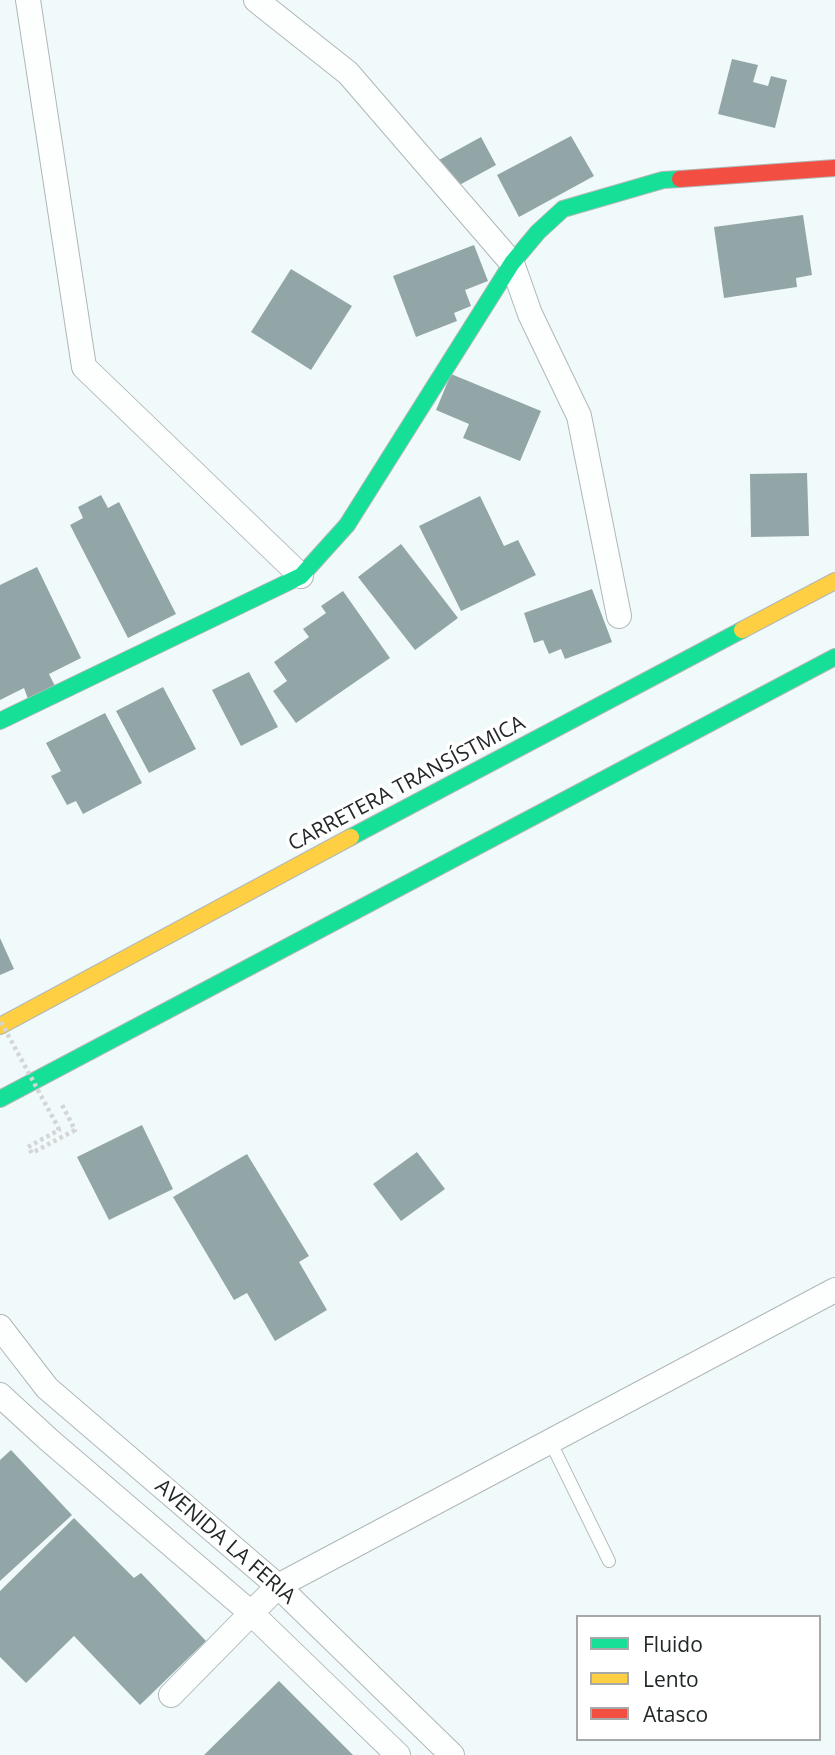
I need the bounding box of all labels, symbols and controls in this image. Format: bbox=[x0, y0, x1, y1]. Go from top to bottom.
street label: CARRETERA TRANSÍSTMICA bbox=[284, 711, 530, 857]
street label: AVENIDA LA FERIA bbox=[150, 1474, 300, 1610]
legend bbox=[576, 1615, 821, 1741]
text: Fluido bbox=[643, 1630, 703, 1658]
text: Lento bbox=[643, 1665, 699, 1693]
text: Atasco bbox=[643, 1700, 708, 1728]

